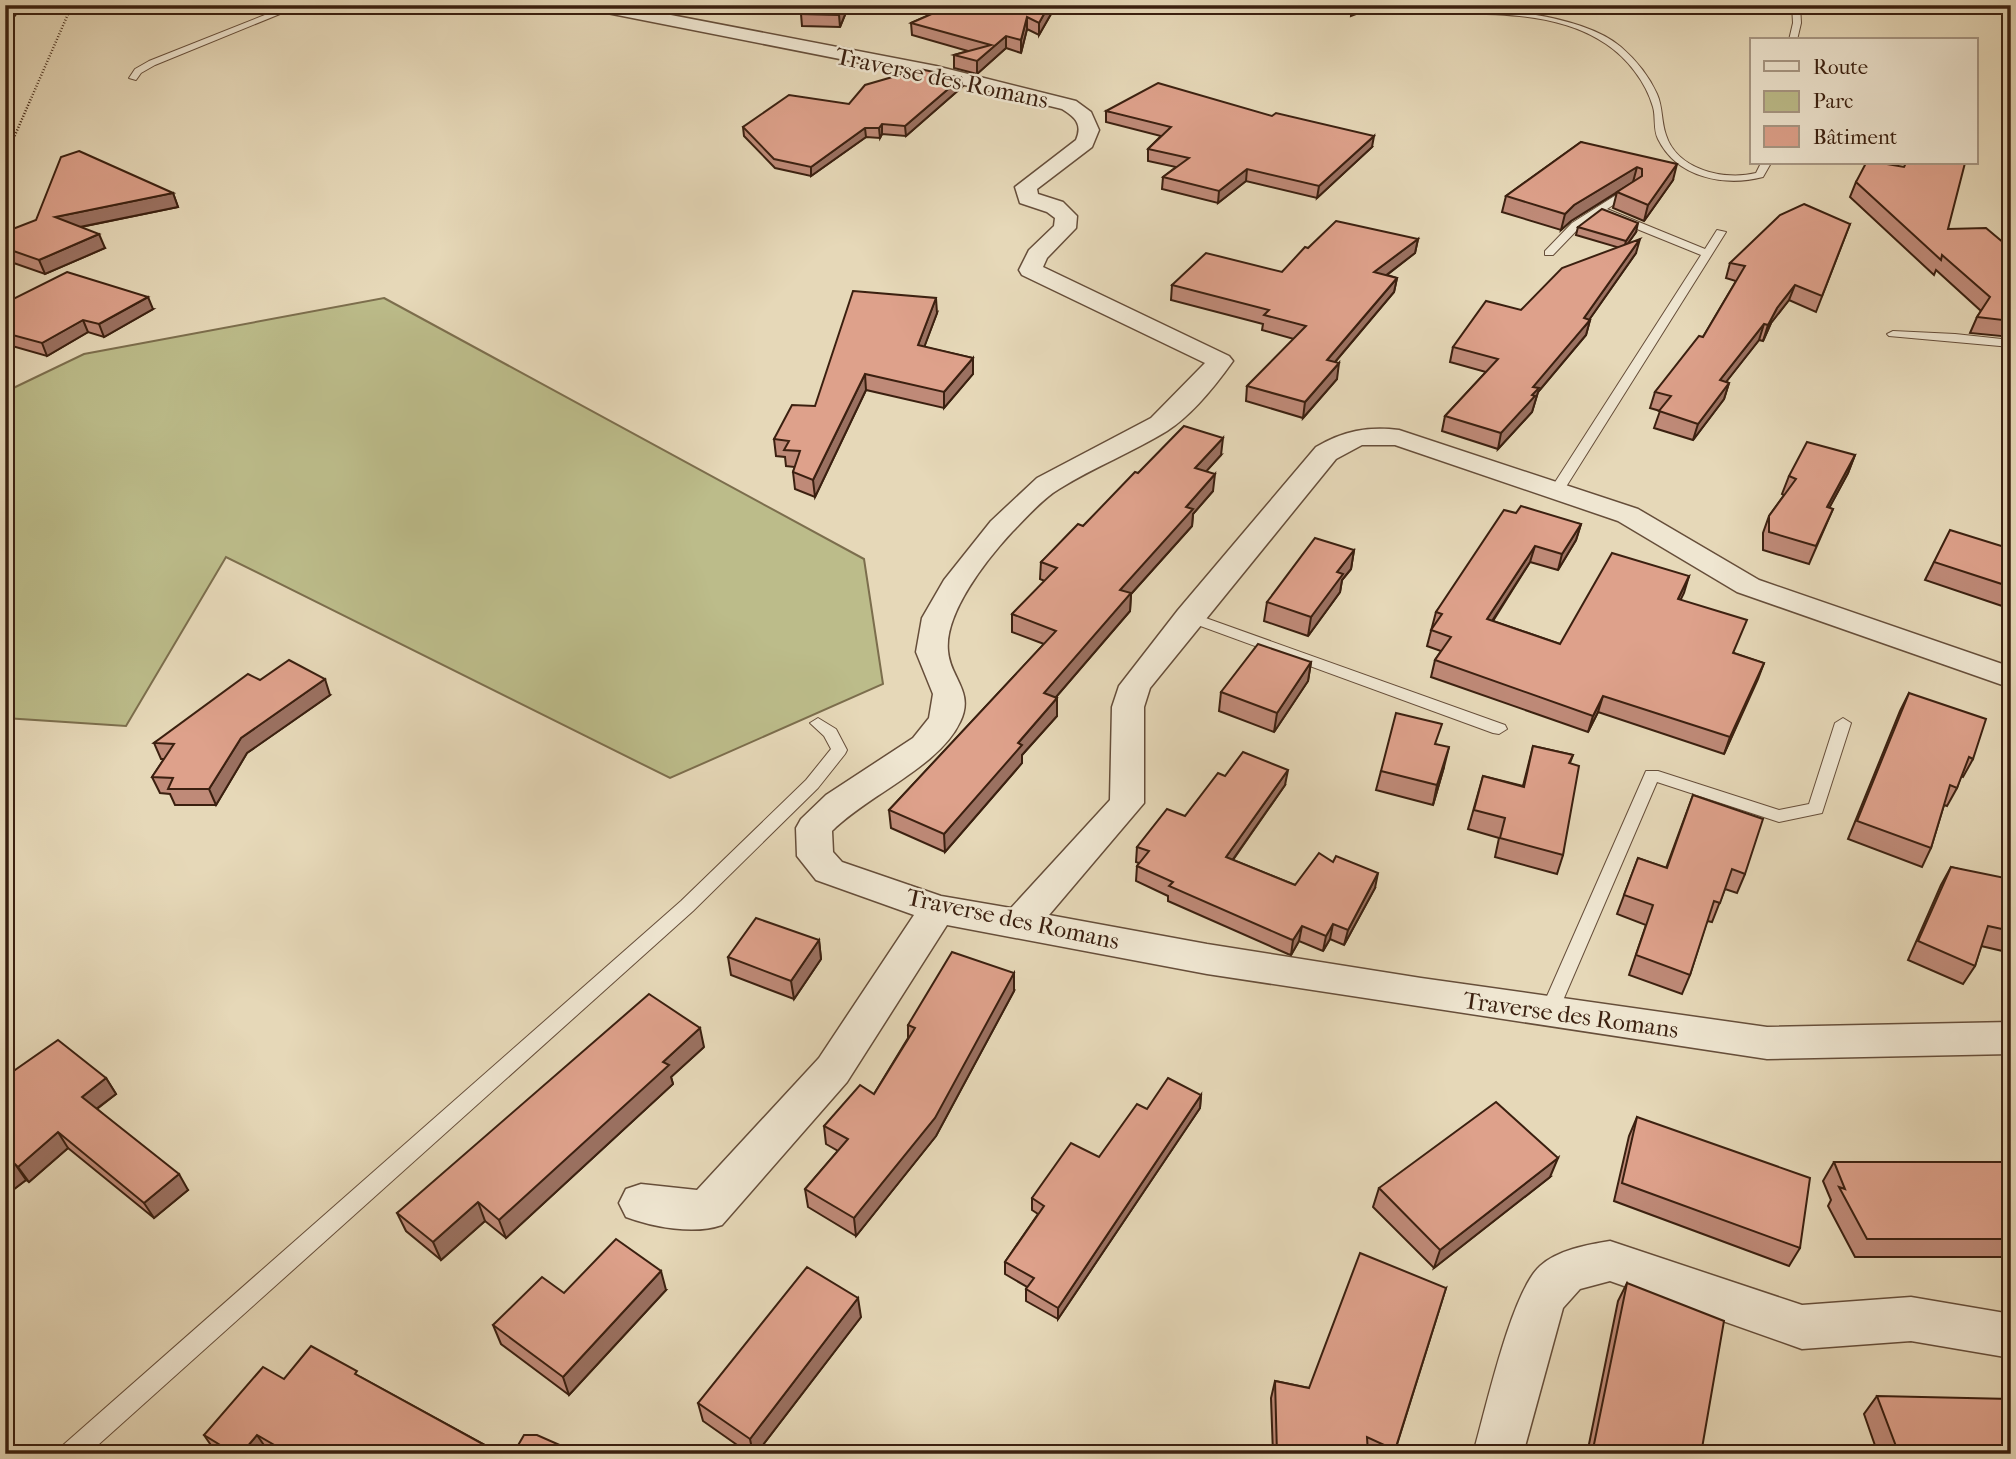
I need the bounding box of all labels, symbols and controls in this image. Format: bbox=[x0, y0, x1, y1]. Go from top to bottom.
legend bbox=[1750, 38, 1978, 164]
street label: Traverse des Romans bbox=[833, 42, 1051, 114]
text: Route bbox=[1813, 55, 1868, 79]
text: Parc bbox=[1813, 89, 1853, 113]
text: Bâtiment bbox=[1813, 125, 1898, 149]
street label: Traverse des Romans bbox=[904, 883, 1122, 955]
street label: Traverse des Romans bbox=[1462, 986, 1680, 1044]

